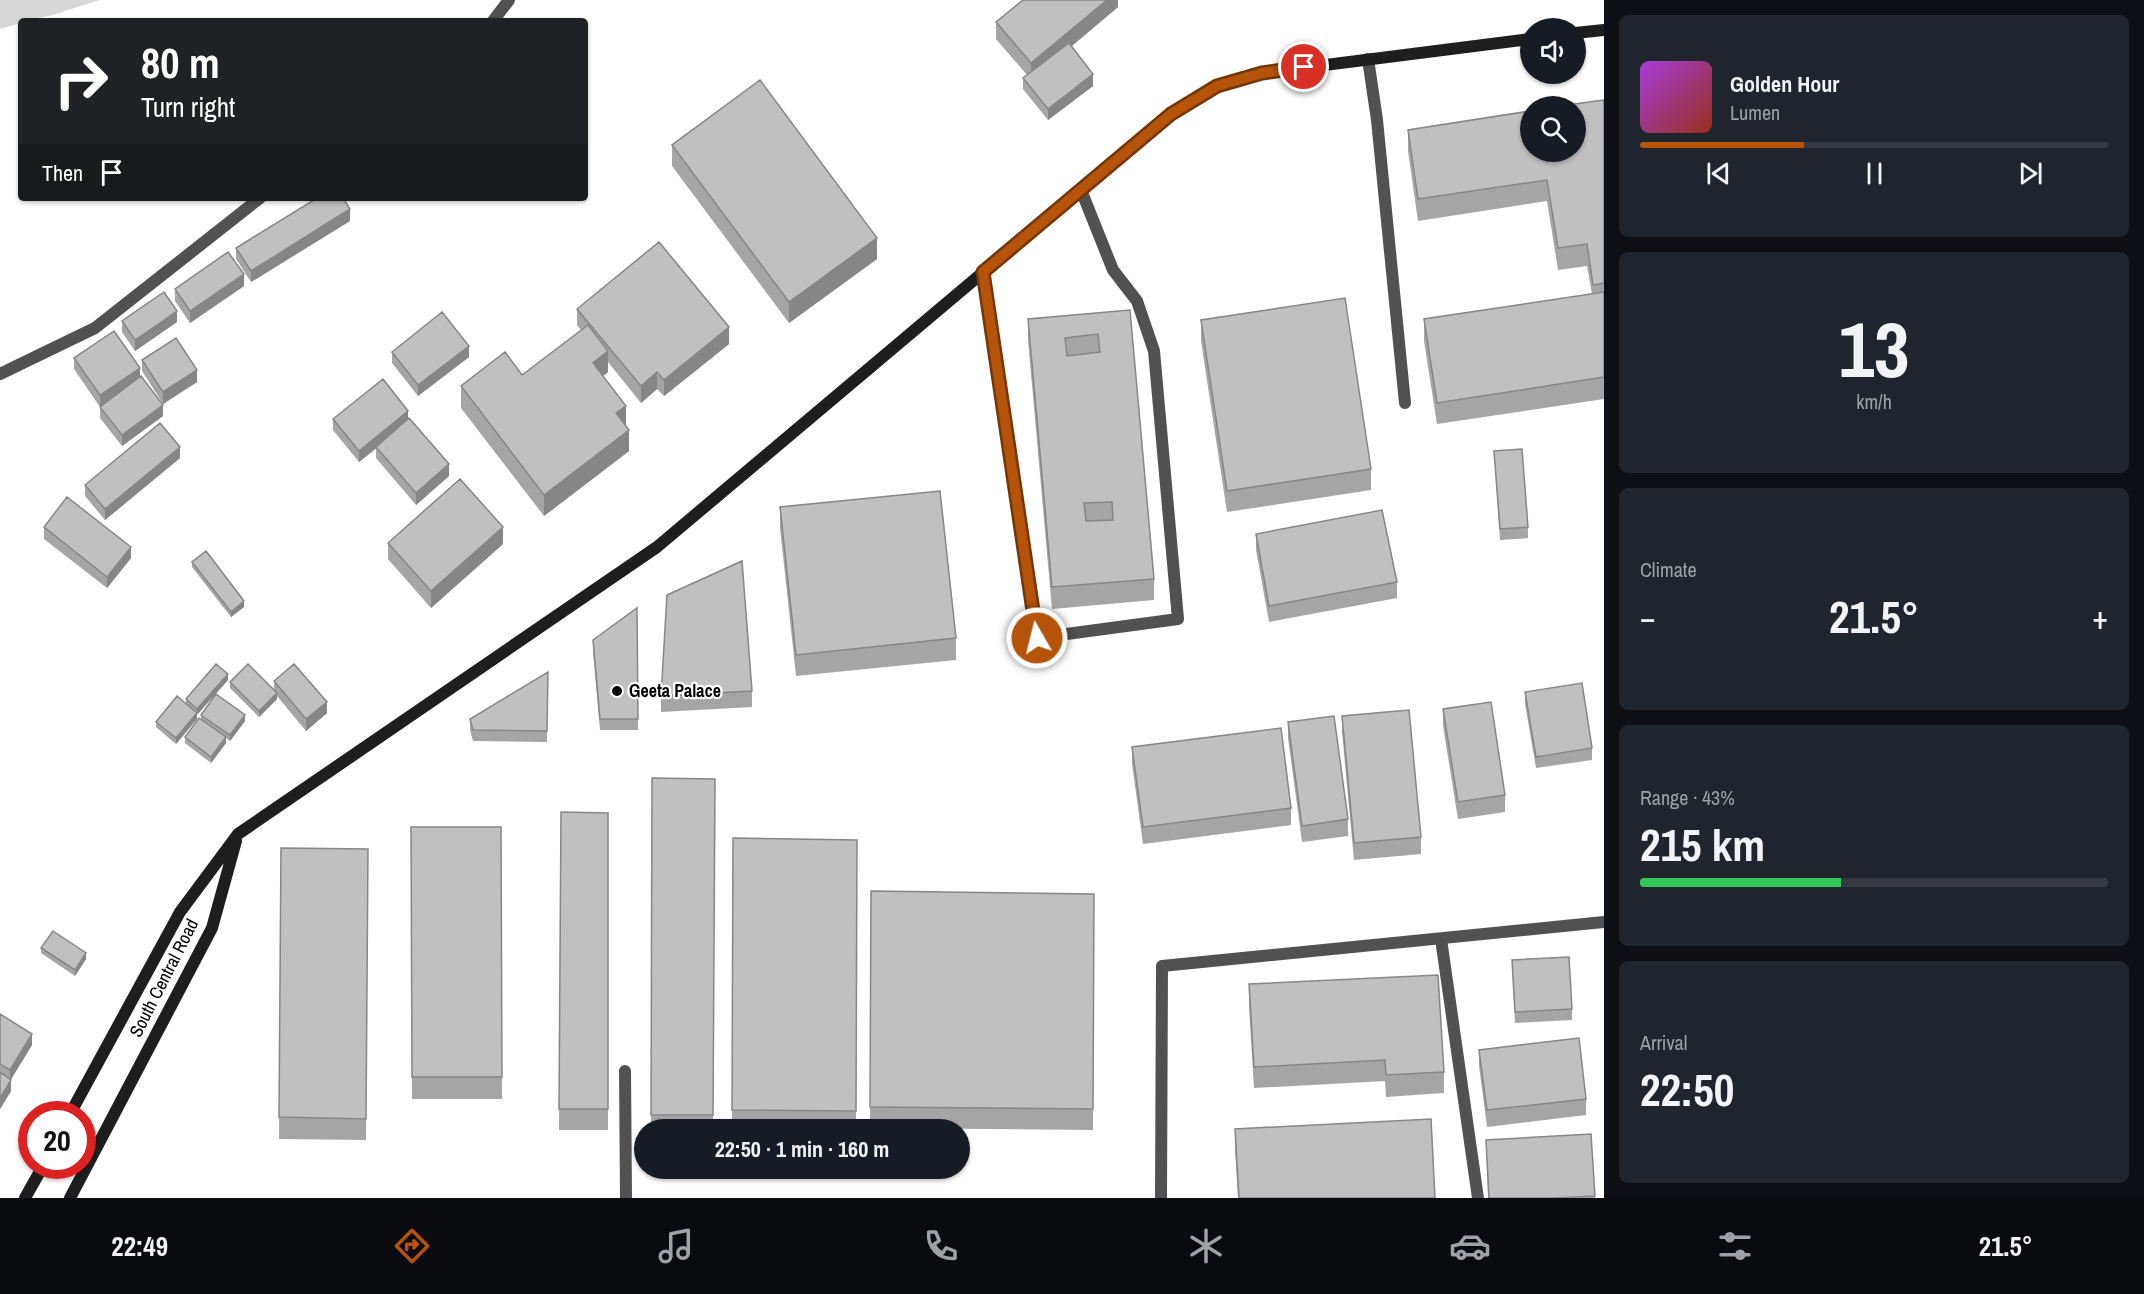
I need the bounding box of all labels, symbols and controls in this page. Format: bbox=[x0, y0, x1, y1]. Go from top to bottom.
map controls bbox=[1520, 18, 1586, 162]
button: sound bbox=[1520, 18, 1586, 84]
text: 80 m bbox=[141, 35, 220, 91]
pin bbox=[1278, 41, 1329, 92]
icon: right bbox=[42, 42, 120, 120]
icon: arrive bbox=[1287, 50, 1320, 83]
text: Golden Hour bbox=[1730, 69, 1839, 99]
text: Turn right bbox=[141, 89, 235, 125]
button: search bbox=[1520, 96, 1586, 162]
text: Lumen bbox=[1730, 99, 1780, 126]
icon: arrive bbox=[95, 156, 128, 189]
icon: previous bbox=[1702, 157, 1735, 190]
icon: pause bbox=[1858, 157, 1891, 190]
icon: next bbox=[2014, 157, 2047, 190]
text: Then bbox=[42, 158, 83, 188]
text: 13 bbox=[1838, 296, 1910, 401]
text: km/h bbox=[1856, 388, 1892, 415]
text: Climate bbox=[1640, 556, 1697, 583]
text: 21.5° bbox=[1829, 586, 1919, 647]
text: − bbox=[1640, 595, 1656, 639]
text: + bbox=[2092, 595, 2108, 639]
position arrow bbox=[1005, 606, 1069, 670]
place label: Geeta Palace bbox=[629, 678, 721, 703]
marker: Geeta Palace bbox=[610, 684, 624, 698]
text: Range · 43% bbox=[1640, 784, 1735, 811]
text: 215 km bbox=[1640, 814, 1765, 875]
street label: South Central Road bbox=[123, 914, 204, 1041]
text: Arrival bbox=[1640, 1029, 1687, 1056]
text: 22:50 bbox=[1640, 1059, 1734, 1120]
speed limit sign: 20 bbox=[18, 1101, 96, 1179]
text: 22:50 · 1 min · 160 m bbox=[715, 1134, 889, 1164]
icon: directions bbox=[391, 1225, 433, 1267]
icon: music bbox=[655, 1225, 697, 1267]
icon: phone bbox=[920, 1225, 962, 1267]
icon: climate bbox=[1185, 1225, 1227, 1267]
icon: car bbox=[1449, 1225, 1491, 1267]
icon: filters bbox=[1714, 1225, 1756, 1267]
text: 22:49 bbox=[111, 1228, 168, 1264]
text: 21.5° bbox=[1979, 1228, 2033, 1264]

